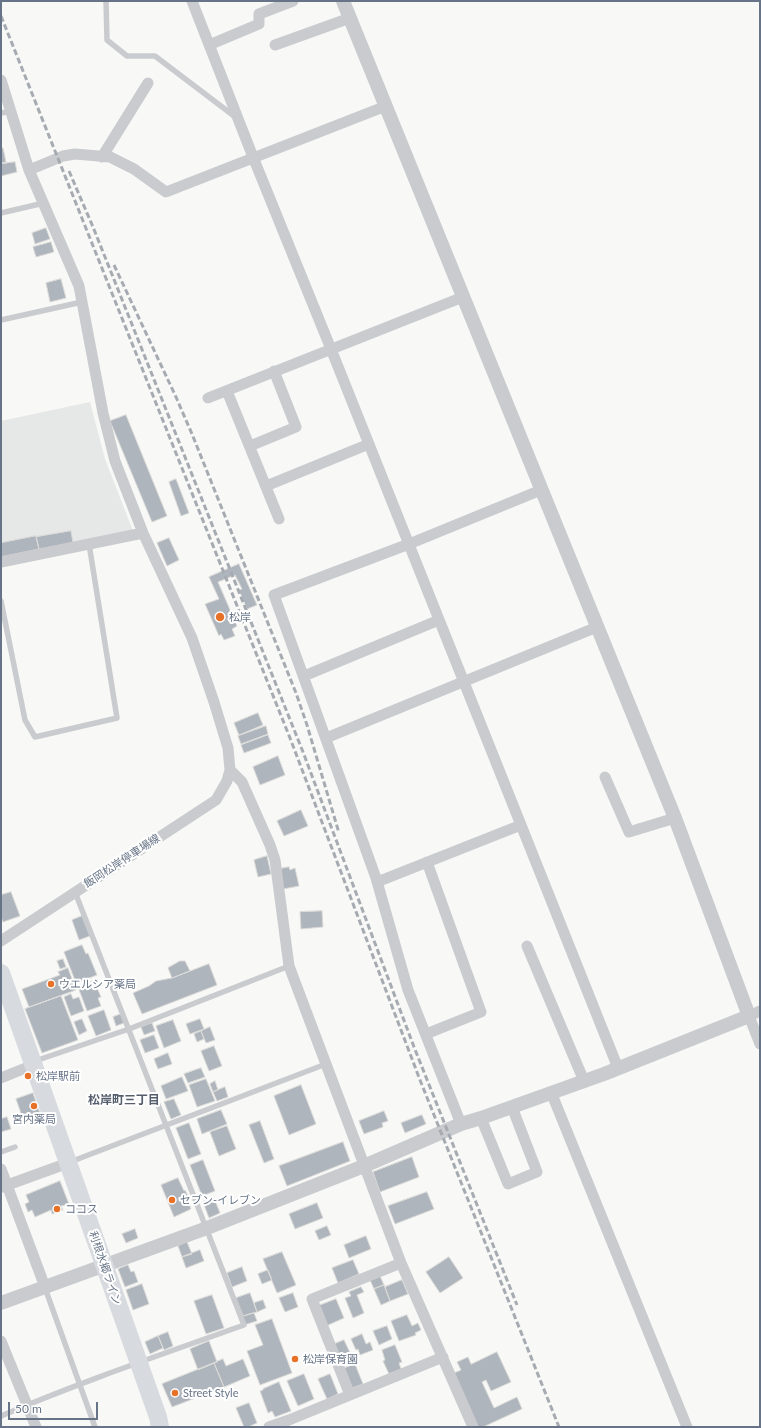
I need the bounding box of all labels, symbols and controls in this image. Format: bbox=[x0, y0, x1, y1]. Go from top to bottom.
place label: 松岸 bbox=[229, 610, 251, 624]
marker: 松岸 bbox=[214, 611, 226, 623]
street label: 飯岡松岸停車場線 bbox=[82, 832, 162, 890]
place label: ウエルシア薬局 bbox=[59, 977, 136, 991]
marker: ウエルシア薬局 bbox=[46, 979, 56, 989]
place label: 松岸駅前 bbox=[36, 1069, 80, 1083]
marker: 松岸駅前 bbox=[23, 1071, 33, 1081]
district label: 松岸町三丁目 bbox=[88, 1093, 160, 1107]
marker: 宮内薬局 bbox=[29, 1101, 39, 1111]
place label: 宮内薬局 bbox=[12, 1112, 56, 1126]
place label: セブン-イレブン bbox=[180, 1193, 261, 1207]
marker: セブン-イレブン bbox=[167, 1195, 177, 1205]
place label: ココス bbox=[65, 1202, 98, 1216]
marker: ココス bbox=[52, 1204, 62, 1214]
street label: 利根水郷ライン bbox=[86, 1229, 124, 1307]
place label: 松岸保育園 bbox=[303, 1352, 358, 1366]
marker: 松岸保育園 bbox=[290, 1354, 300, 1364]
place label: Street Style bbox=[183, 1386, 239, 1400]
marker: Street Style bbox=[170, 1388, 180, 1398]
scale bar bbox=[10, 1394, 100, 1420]
text: 50 m bbox=[15, 1401, 42, 1416]

